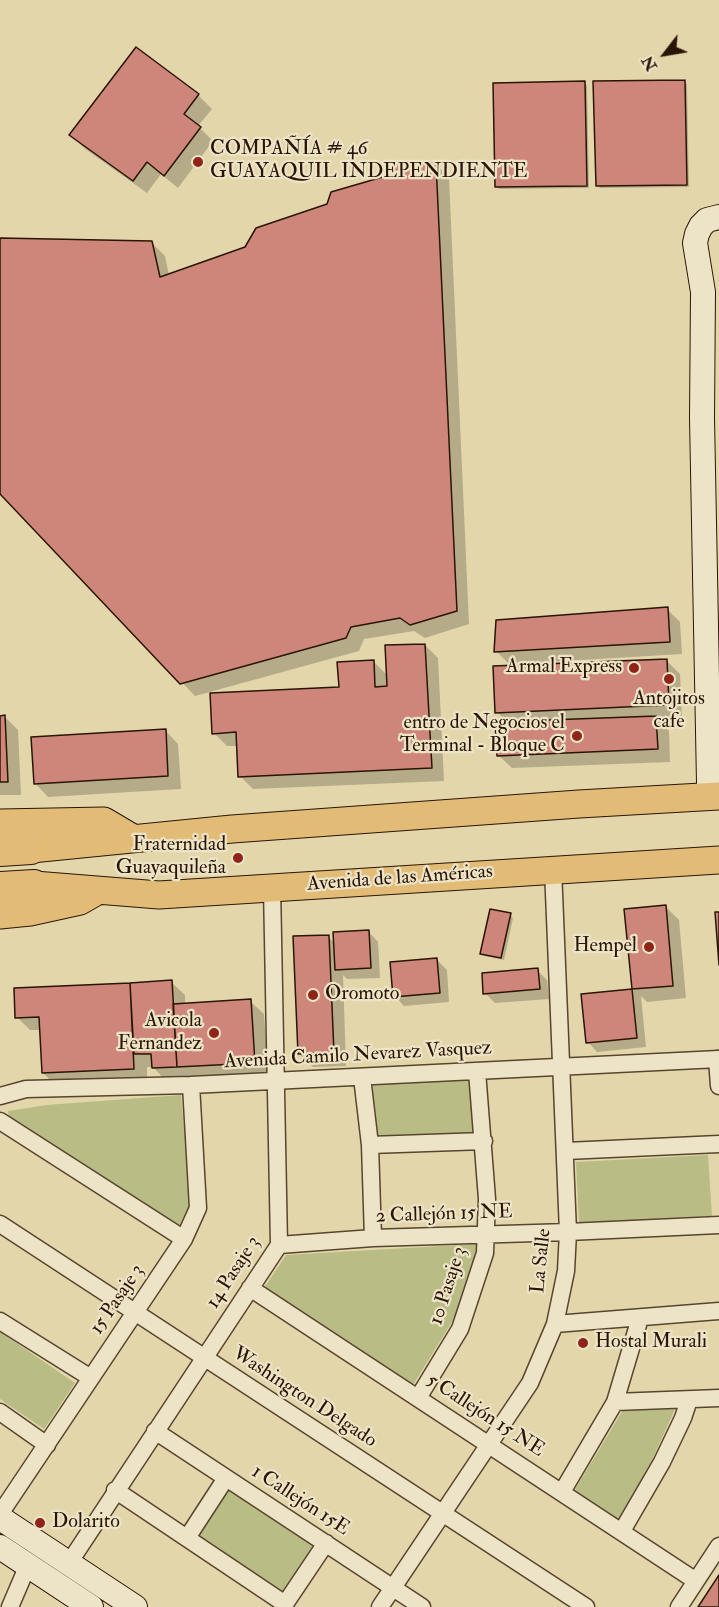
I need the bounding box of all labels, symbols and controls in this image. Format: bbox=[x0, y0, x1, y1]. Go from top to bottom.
north arrow bbox=[635, 24, 695, 84]
text: N bbox=[637, 52, 662, 75]
place label: COMPAÑÍA # 46 GUAYAQUIL INDEPENDIENTE bbox=[210, 138, 527, 185]
marker: COMPAÑÍA # 46 GUAYAQUIL INDEPENDIENTE bbox=[191, 155, 205, 169]
place label: Armal Express bbox=[506, 656, 622, 680]
marker: Armal Express bbox=[627, 661, 641, 675]
marker: Antojitos cafe bbox=[662, 672, 676, 686]
place label: Antojitos cafe bbox=[633, 688, 705, 735]
place label: entro de Negocios el Terminal - Bloque C bbox=[400, 712, 565, 759]
marker: entro de Negocios el Terminal - Bloque C bbox=[570, 729, 584, 743]
place label: Fraternidad Guayaquileña bbox=[116, 834, 226, 881]
marker: Fraternidad Guayaquileña bbox=[231, 851, 245, 865]
street label: Avenida de las Américas bbox=[306, 861, 494, 897]
place label: Hempel bbox=[573, 935, 637, 959]
marker: Hempel bbox=[642, 940, 656, 954]
place label: Oromoto bbox=[325, 983, 399, 1007]
marker: Oromoto bbox=[306, 988, 320, 1002]
place label: Avicola Fernandez bbox=[117, 1010, 202, 1057]
marker: Avicola Fernandez bbox=[207, 1026, 221, 1040]
street label: Avenida Camilo Nevarez Vasquez bbox=[224, 1037, 492, 1075]
street label: 2 Callejón 15 NE bbox=[375, 1201, 513, 1229]
street label: La Salle bbox=[527, 1228, 557, 1294]
street label: 14 Pasaje 3 bbox=[202, 1232, 266, 1314]
street label: 10 Pasaje 3 bbox=[425, 1244, 473, 1328]
street label: 15 Pasaje 3 bbox=[86, 1260, 150, 1340]
place label: Hostal Murali bbox=[595, 1331, 707, 1355]
marker: Hostal Murali bbox=[576, 1336, 590, 1350]
street label: Washington Delgado bbox=[227, 1342, 381, 1454]
street label: 5 Callejón 15 NE bbox=[422, 1369, 548, 1463]
street label: 1 Callejón 15E bbox=[247, 1461, 353, 1541]
place label: Dolarito bbox=[52, 1511, 120, 1535]
marker: Dolarito bbox=[33, 1516, 47, 1530]

